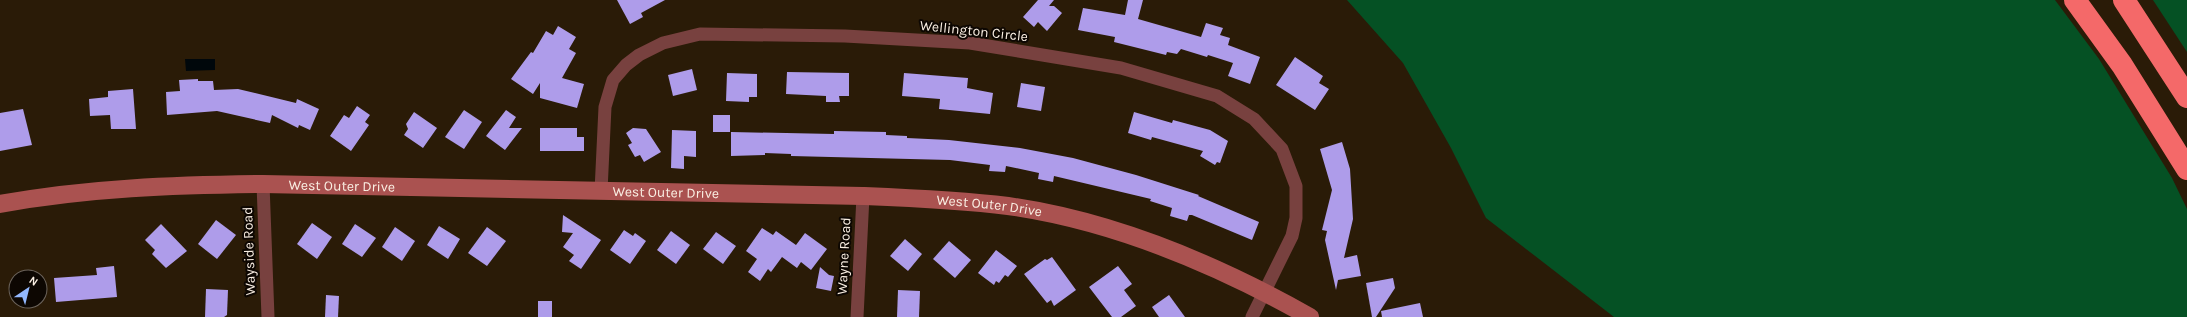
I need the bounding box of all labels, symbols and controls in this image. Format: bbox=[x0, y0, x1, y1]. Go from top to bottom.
street label: Wellington Circle bbox=[919, 17, 1029, 45]
street label: West Outer Drive bbox=[289, 176, 395, 195]
street label: West Outer Drive bbox=[612, 182, 719, 202]
street label: West Outer Drive bbox=[936, 191, 1044, 220]
street label: Wayside Road bbox=[239, 206, 259, 296]
street label: Wayne Road bbox=[833, 217, 855, 295]
north arrow bbox=[8, 269, 48, 309]
text: N bbox=[26, 274, 40, 289]

